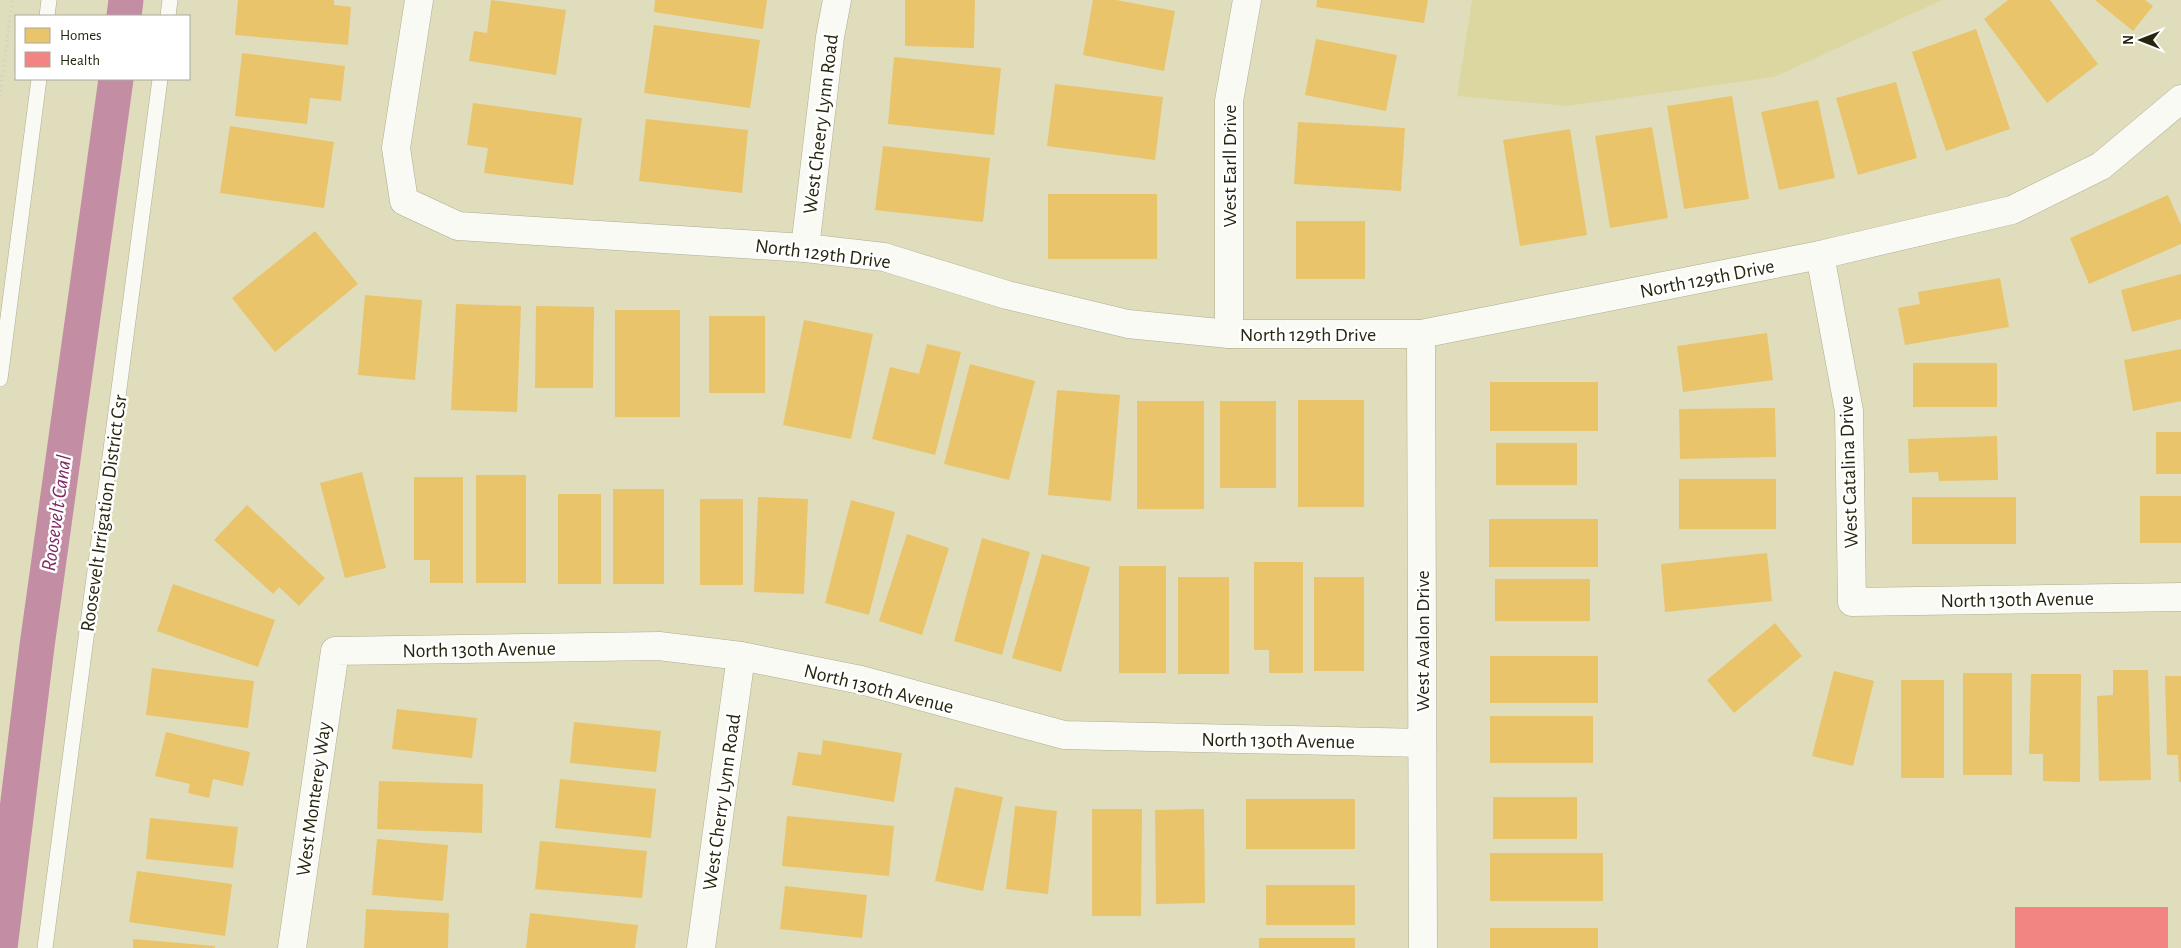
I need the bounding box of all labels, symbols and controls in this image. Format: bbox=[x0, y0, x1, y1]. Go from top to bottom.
legend bbox=[15, 15, 190, 80]
north arrow bbox=[2116, 15, 2166, 65]
text: Homes bbox=[60, 28, 102, 43]
street label: West Cheery Lynn Road bbox=[800, 33, 842, 215]
text: N bbox=[2122, 35, 2136, 45]
text: Health bbox=[60, 53, 100, 68]
street label: West Earll Drive bbox=[1220, 105, 1240, 227]
street label: North 129th Drive bbox=[754, 236, 892, 272]
street label: North 129th Drive bbox=[1638, 256, 1776, 302]
street label: North 129th Drive bbox=[1240, 325, 1376, 345]
street label: Roosevelt Irrigation District Csr bbox=[77, 393, 131, 633]
street label: West Catalina Drive bbox=[1836, 395, 1862, 549]
water label: Roosevelt Canal bbox=[38, 454, 75, 573]
street label: West Avalon Drive bbox=[1413, 570, 1433, 712]
street label: North 130th Avenue bbox=[1940, 589, 2094, 611]
street label: North 130th Avenue bbox=[402, 639, 556, 661]
street label: North 130th Avenue bbox=[802, 661, 956, 717]
street label: West Cherry Lynn Road bbox=[700, 713, 744, 892]
street label: West Monterey Way bbox=[293, 720, 335, 878]
street label: North 130th Avenue bbox=[1201, 730, 1355, 752]

